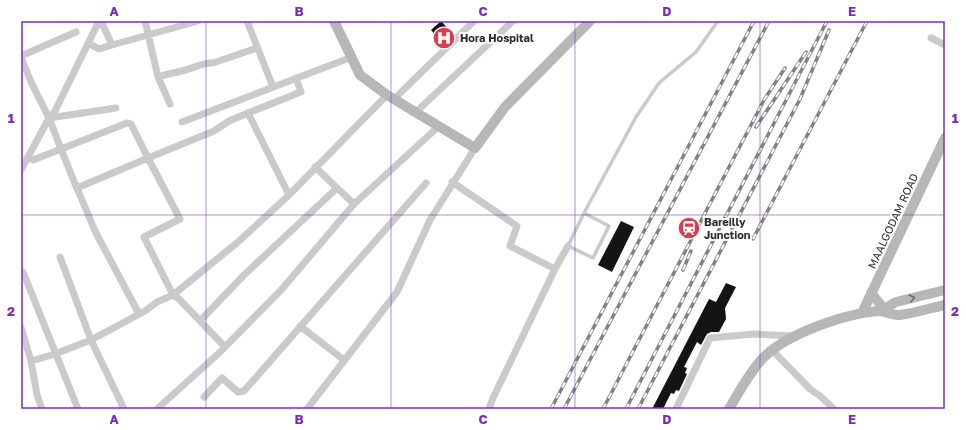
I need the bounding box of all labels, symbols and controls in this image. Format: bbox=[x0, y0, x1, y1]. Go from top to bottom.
text: A bbox=[109, 3, 119, 19]
text: B bbox=[294, 3, 304, 19]
text: C bbox=[478, 3, 488, 19]
text: D bbox=[662, 3, 672, 19]
text: E bbox=[848, 3, 856, 19]
hospital icon: Hora Hospital bbox=[431, 25, 457, 51]
place label: Hora Hospital bbox=[460, 31, 534, 44]
text: 1 bbox=[8, 110, 15, 126]
text: 1 bbox=[952, 110, 959, 126]
street label: MAALGODAM ROAD bbox=[865, 171, 920, 271]
station icon: Bareilly Junction bbox=[676, 215, 702, 241]
place label: Bareilly Junction bbox=[704, 215, 751, 241]
one-way arrow bbox=[908, 294, 915, 303]
text: 2 bbox=[7, 303, 15, 319]
text: 2 bbox=[951, 303, 959, 319]
text: A bbox=[109, 411, 119, 427]
text: B bbox=[294, 411, 304, 427]
text: C bbox=[478, 411, 488, 427]
text: D bbox=[662, 411, 672, 427]
text: E bbox=[848, 411, 856, 427]

